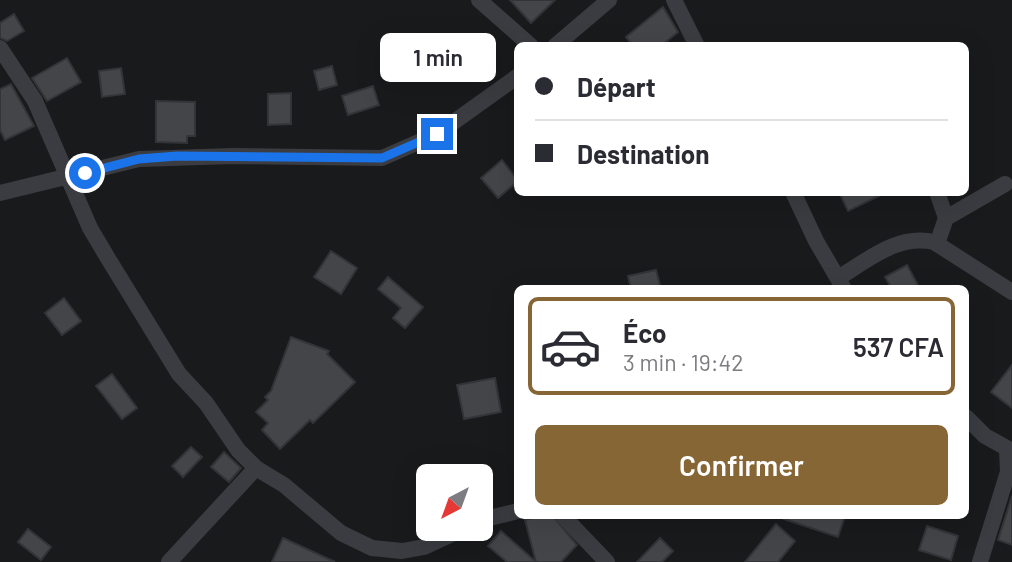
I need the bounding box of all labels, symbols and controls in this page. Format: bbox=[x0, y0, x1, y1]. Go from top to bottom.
callout: 1 min bbox=[379, 32, 495, 82]
text: 1 min bbox=[413, 43, 463, 71]
text: Départ bbox=[577, 71, 656, 102]
route end bbox=[421, 118, 453, 150]
text: Destination bbox=[577, 138, 710, 169]
route start bbox=[69, 157, 101, 189]
icon: car bbox=[539, 315, 602, 378]
text: Éco bbox=[623, 317, 666, 348]
text: 537 CFA bbox=[853, 331, 944, 362]
text: 3 min · 19:42 bbox=[623, 348, 744, 376]
button: Confirmer bbox=[535, 425, 948, 505]
north arrow bbox=[416, 464, 494, 541]
map controls bbox=[416, 464, 493, 541]

